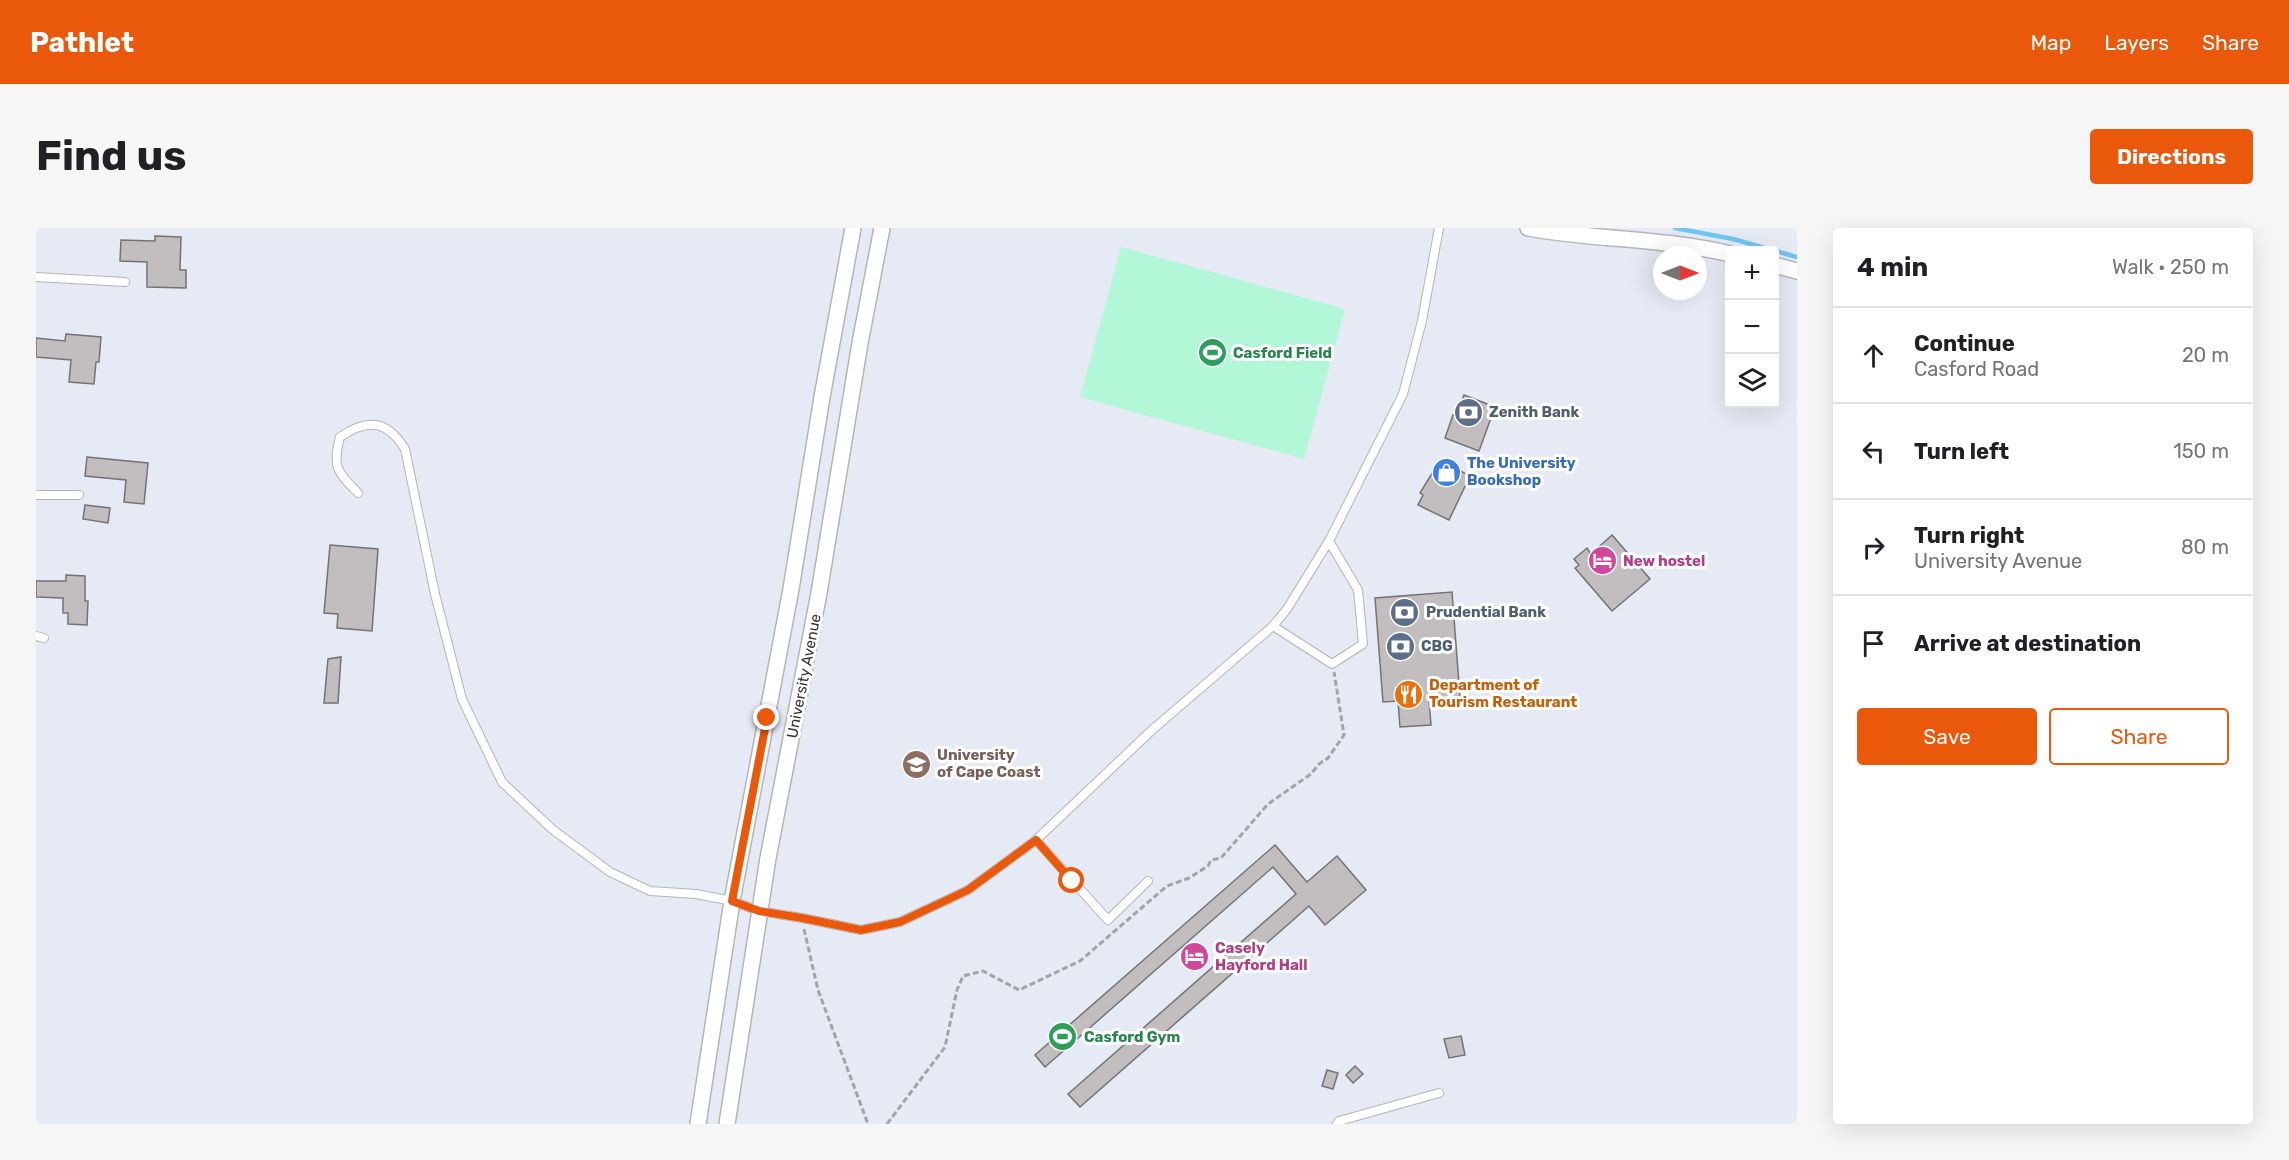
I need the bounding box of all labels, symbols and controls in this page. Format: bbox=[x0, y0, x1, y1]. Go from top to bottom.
text: Pathlet bbox=[30, 26, 134, 59]
text: Map bbox=[2030, 30, 2071, 55]
text: Layers bbox=[2104, 30, 2169, 55]
text: Share bbox=[2202, 30, 2259, 55]
button: Directions bbox=[2090, 129, 2253, 184]
text: Find us bbox=[36, 131, 187, 181]
north arrow bbox=[1653, 246, 1707, 300]
map controls bbox=[1725, 246, 1779, 408]
button: + bbox=[1725, 246, 1779, 300]
text: 4 min bbox=[1857, 252, 1928, 283]
text: Walk · 250 m bbox=[2112, 255, 2229, 279]
button: − bbox=[1725, 300, 1779, 354]
text: Continue bbox=[1914, 330, 2015, 357]
sports icon: Casford Field bbox=[1196, 337, 1228, 369]
icon: ahead bbox=[1857, 339, 1890, 372]
text: 20 m bbox=[2182, 343, 2229, 367]
place label: Casford Field bbox=[1233, 344, 1332, 362]
button: layers bbox=[1725, 354, 1779, 408]
text: Casford Road bbox=[1914, 357, 2039, 381]
bank icon: Zenith Bank bbox=[1452, 396, 1484, 428]
place label: Zenith Bank bbox=[1489, 403, 1579, 421]
icon: left bbox=[1857, 435, 1890, 468]
text: Turn left bbox=[1914, 438, 2009, 465]
text: 150 m bbox=[2173, 439, 2229, 463]
place label: The University Bookshop bbox=[1467, 454, 1576, 489]
shop icon: The University Bookshop bbox=[1430, 456, 1462, 488]
text: Turn right bbox=[1914, 522, 2024, 549]
icon: right bbox=[1857, 531, 1890, 564]
text: 80 m bbox=[2181, 535, 2229, 559]
hotel icon: New hostel bbox=[1586, 545, 1618, 577]
text: University Avenue bbox=[1914, 549, 2082, 573]
place label: New hostel bbox=[1623, 552, 1705, 570]
bank icon: Prudential Bank bbox=[1389, 596, 1421, 628]
place label: Prudential Bank bbox=[1426, 603, 1546, 621]
street label: University Avenue bbox=[783, 612, 825, 740]
icon: arrive bbox=[1857, 627, 1890, 660]
bank icon: CBG bbox=[1384, 630, 1416, 662]
text: Arrive at destination bbox=[1914, 630, 2141, 657]
place label: CBG bbox=[1421, 637, 1453, 655]
place label: Department of Tourism Restaurant bbox=[1429, 676, 1577, 711]
restaurant icon: Department of Tourism Restaurant bbox=[1392, 678, 1424, 710]
route end bbox=[753, 704, 779, 730]
button: Save bbox=[1857, 708, 2037, 765]
button: Share bbox=[2049, 708, 2229, 765]
place label: University of Cape Coast bbox=[937, 746, 1040, 781]
school or university icon: University of Cape Coast bbox=[900, 748, 932, 780]
route start bbox=[1058, 867, 1084, 893]
place label: Casely Hayford Hall bbox=[1215, 939, 1307, 974]
hotel icon: Casely Hayford Hall bbox=[1178, 941, 1210, 973]
sports icon: Casford Gym bbox=[1047, 1021, 1079, 1053]
place label: Casford Gym bbox=[1084, 1028, 1180, 1046]

